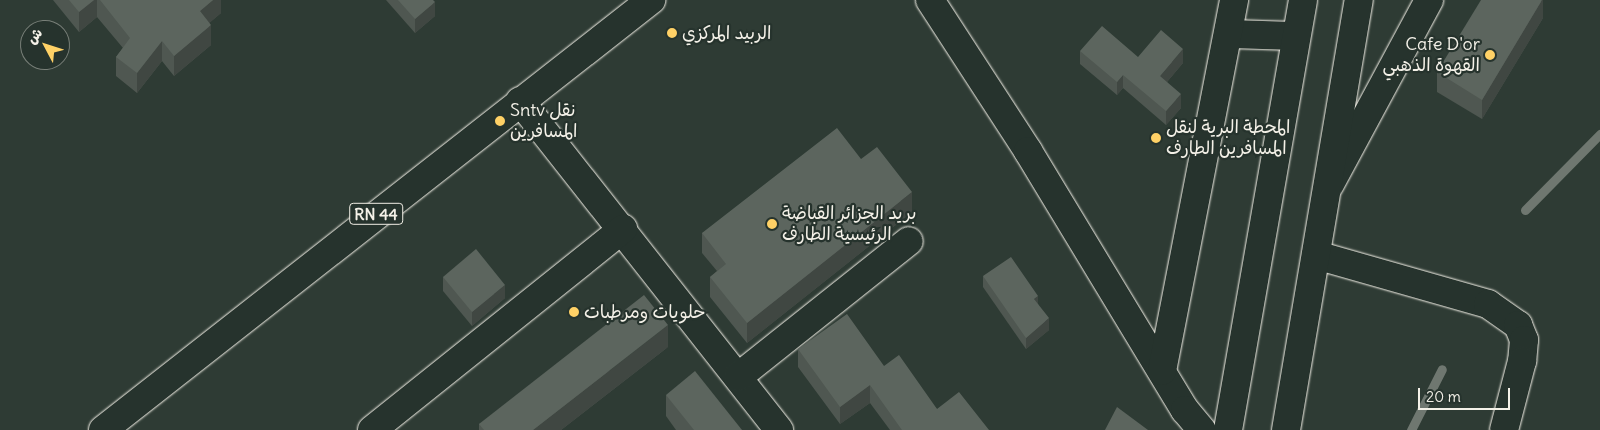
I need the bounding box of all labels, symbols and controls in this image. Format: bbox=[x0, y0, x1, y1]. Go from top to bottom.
north arrow bbox=[20, 20, 70, 70]
place label: الربيد المركزي bbox=[682, 22, 771, 44]
text: ش bbox=[22, 24, 46, 48]
marker: الربيد المركزي bbox=[666, 27, 678, 39]
place label: Cafe D'or القهوة الذهبي bbox=[1383, 34, 1480, 76]
marker: Cafe D'or القهوة الذهبي bbox=[1484, 49, 1496, 61]
place label: Sntv نقل المسافرين bbox=[510, 100, 577, 142]
marker: Sntv نقل المسافرين bbox=[494, 115, 506, 127]
place label: المحطة البرية لنقل المسافرين الطارف bbox=[1166, 117, 1290, 160]
marker: المحطة البرية لنقل المسافرين الطارف bbox=[1150, 132, 1162, 144]
road number: RN 44 bbox=[348, 200, 404, 228]
place label: بريد الجزائر القباضة الرئيسية الطارف bbox=[782, 203, 916, 245]
marker: بريد الجزائر القباضة الرئيسية الطارف bbox=[766, 218, 778, 230]
place label: حلويات ومرطبات bbox=[584, 301, 706, 323]
marker: حلويات ومرطبات bbox=[568, 306, 580, 318]
scale bar bbox=[1420, 378, 1512, 410]
text: 20 m bbox=[1426, 387, 1461, 406]

